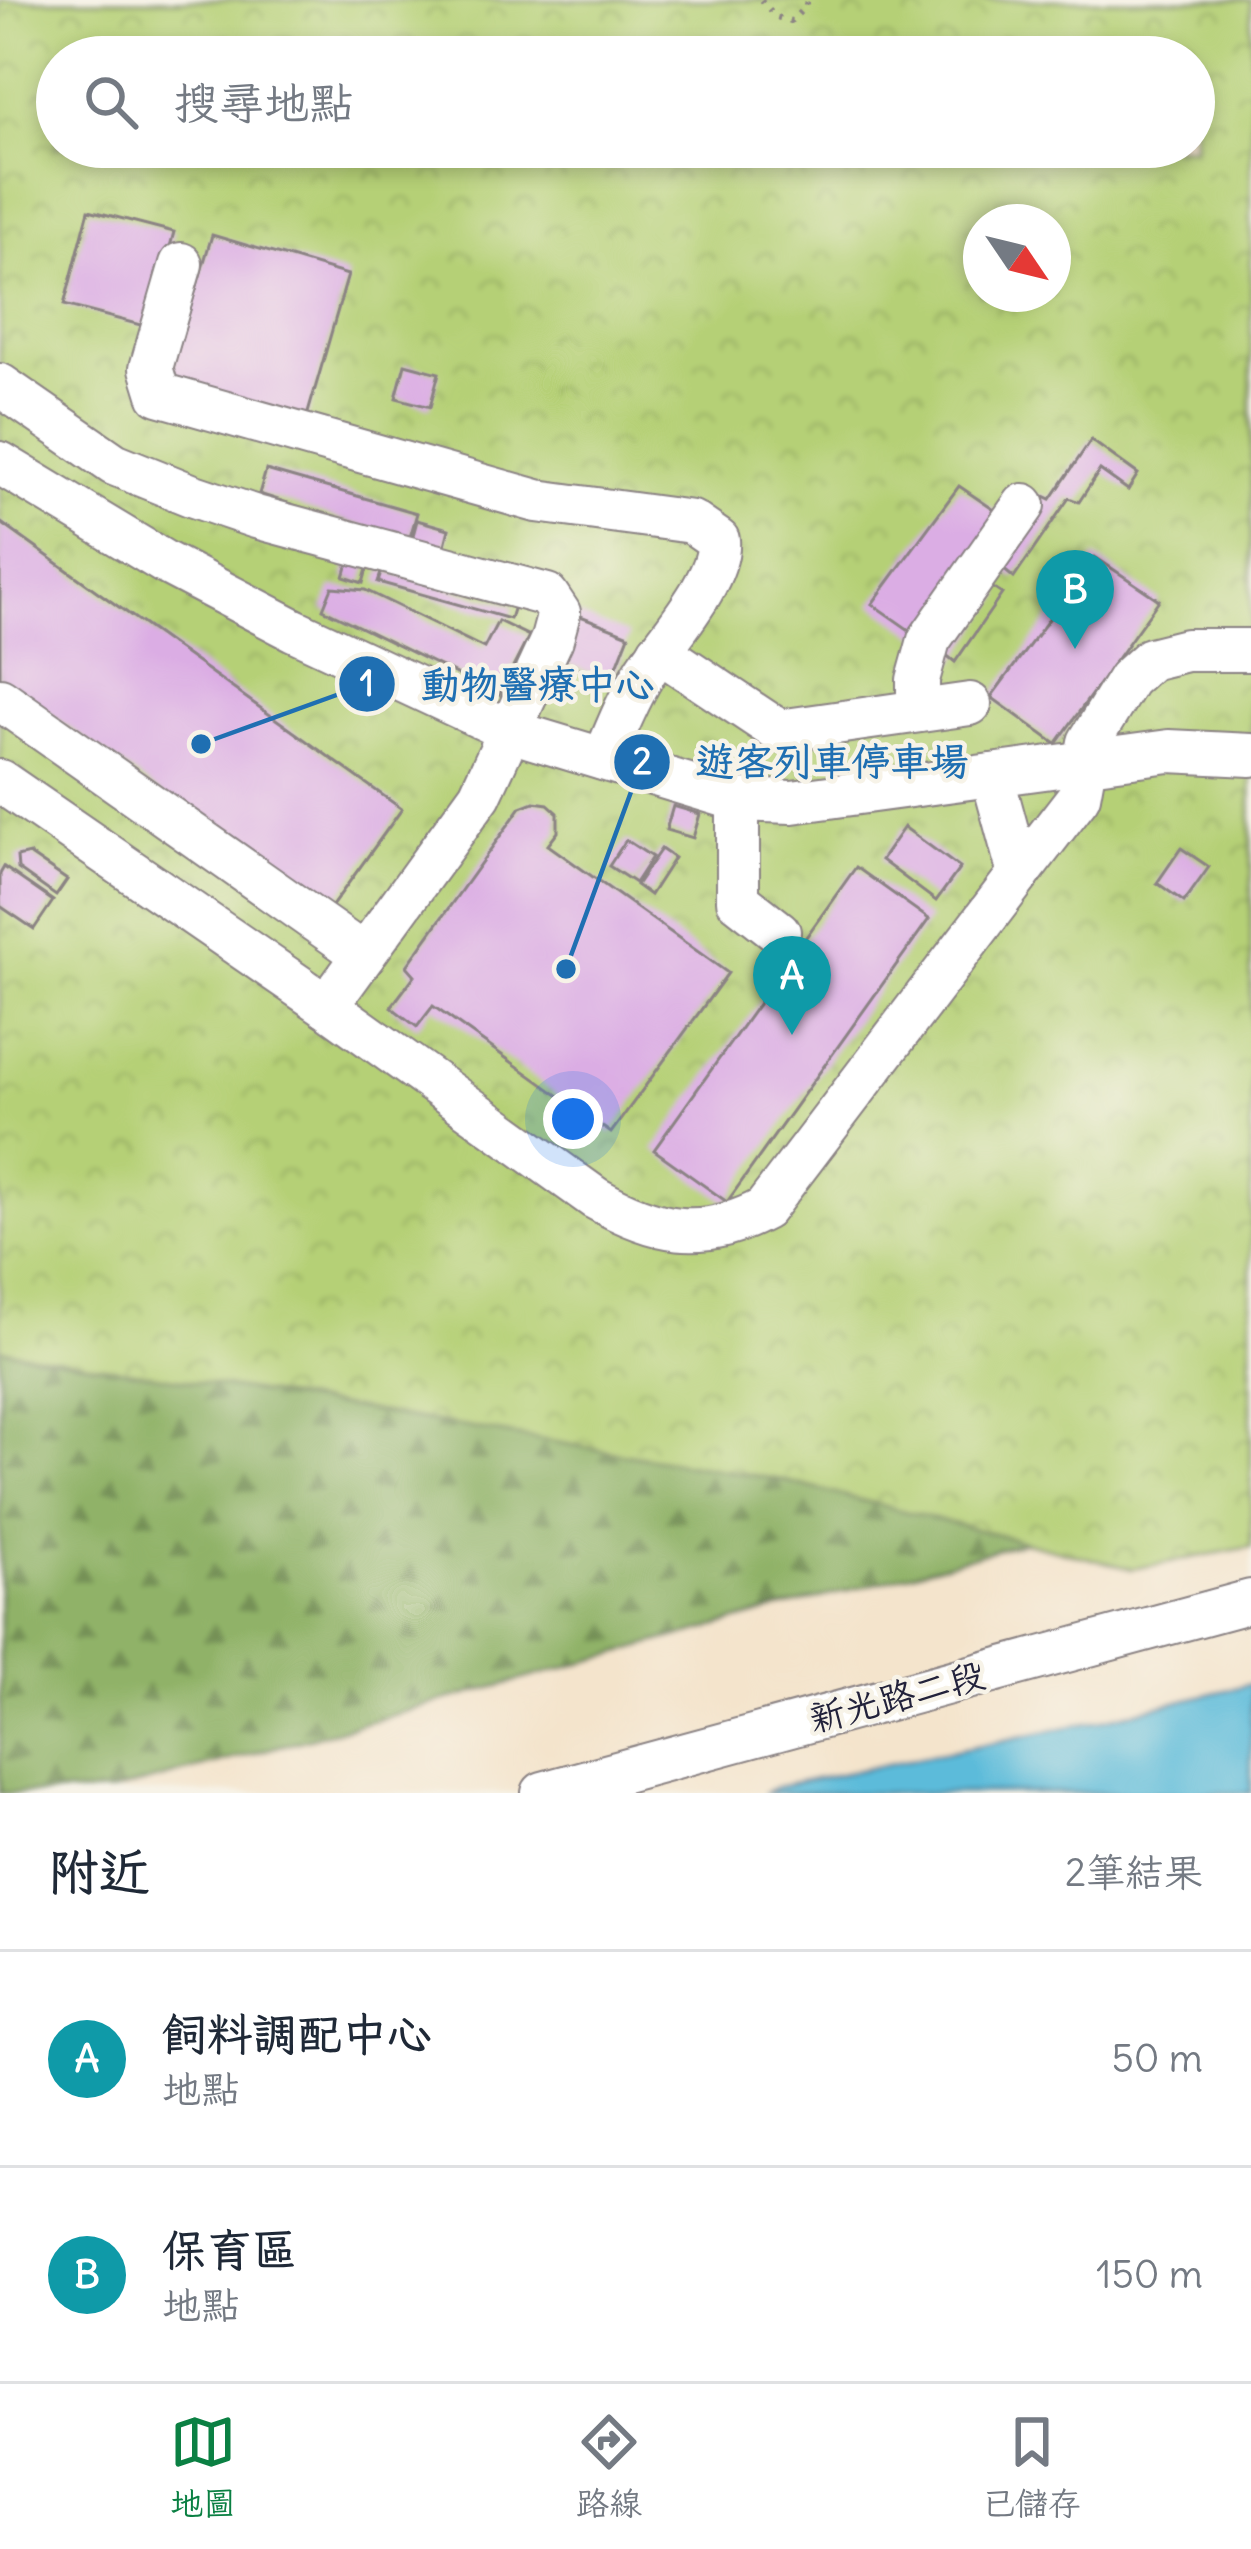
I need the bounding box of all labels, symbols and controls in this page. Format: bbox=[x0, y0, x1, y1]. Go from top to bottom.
search box bbox=[36, 36, 1215, 168]
icon: search bbox=[78, 69, 144, 135]
text: 搜尋地點 bbox=[174, 75, 354, 131]
north arrow bbox=[963, 204, 1071, 312]
pin: B bbox=[1036, 550, 1114, 649]
callout: 動物醫療中心 bbox=[337, 646, 679, 721]
text: 動物醫療中心 bbox=[421, 660, 655, 709]
text: 1 bbox=[360, 661, 374, 706]
callout: 遊客列車停車場 bbox=[612, 724, 993, 799]
text: 遊客列車停車場 bbox=[695, 737, 969, 786]
text: 2 bbox=[632, 739, 652, 784]
pin: A bbox=[753, 936, 831, 1035]
your location bbox=[543, 1089, 603, 1149]
street label: 新光路二段 bbox=[804, 1652, 990, 1742]
text: 附近 bbox=[48, 1840, 150, 1904]
text: 2筆結果 bbox=[1065, 1848, 1203, 1897]
text: 飼料調配中心 bbox=[162, 2006, 432, 2062]
text: A bbox=[74, 2034, 100, 2083]
text: 50 m bbox=[1111, 2034, 1203, 2083]
text: 地點 bbox=[162, 2065, 240, 2114]
text: 保育區 bbox=[162, 2222, 297, 2278]
text: B bbox=[74, 2250, 100, 2299]
text: 150 m bbox=[1096, 2250, 1203, 2299]
text: 地點 bbox=[162, 2281, 240, 2330]
tab: 地圖 bbox=[170, 2409, 236, 2524]
tab: 路線 bbox=[576, 2409, 642, 2524]
tab: 已儲存 bbox=[982, 2409, 1081, 2524]

